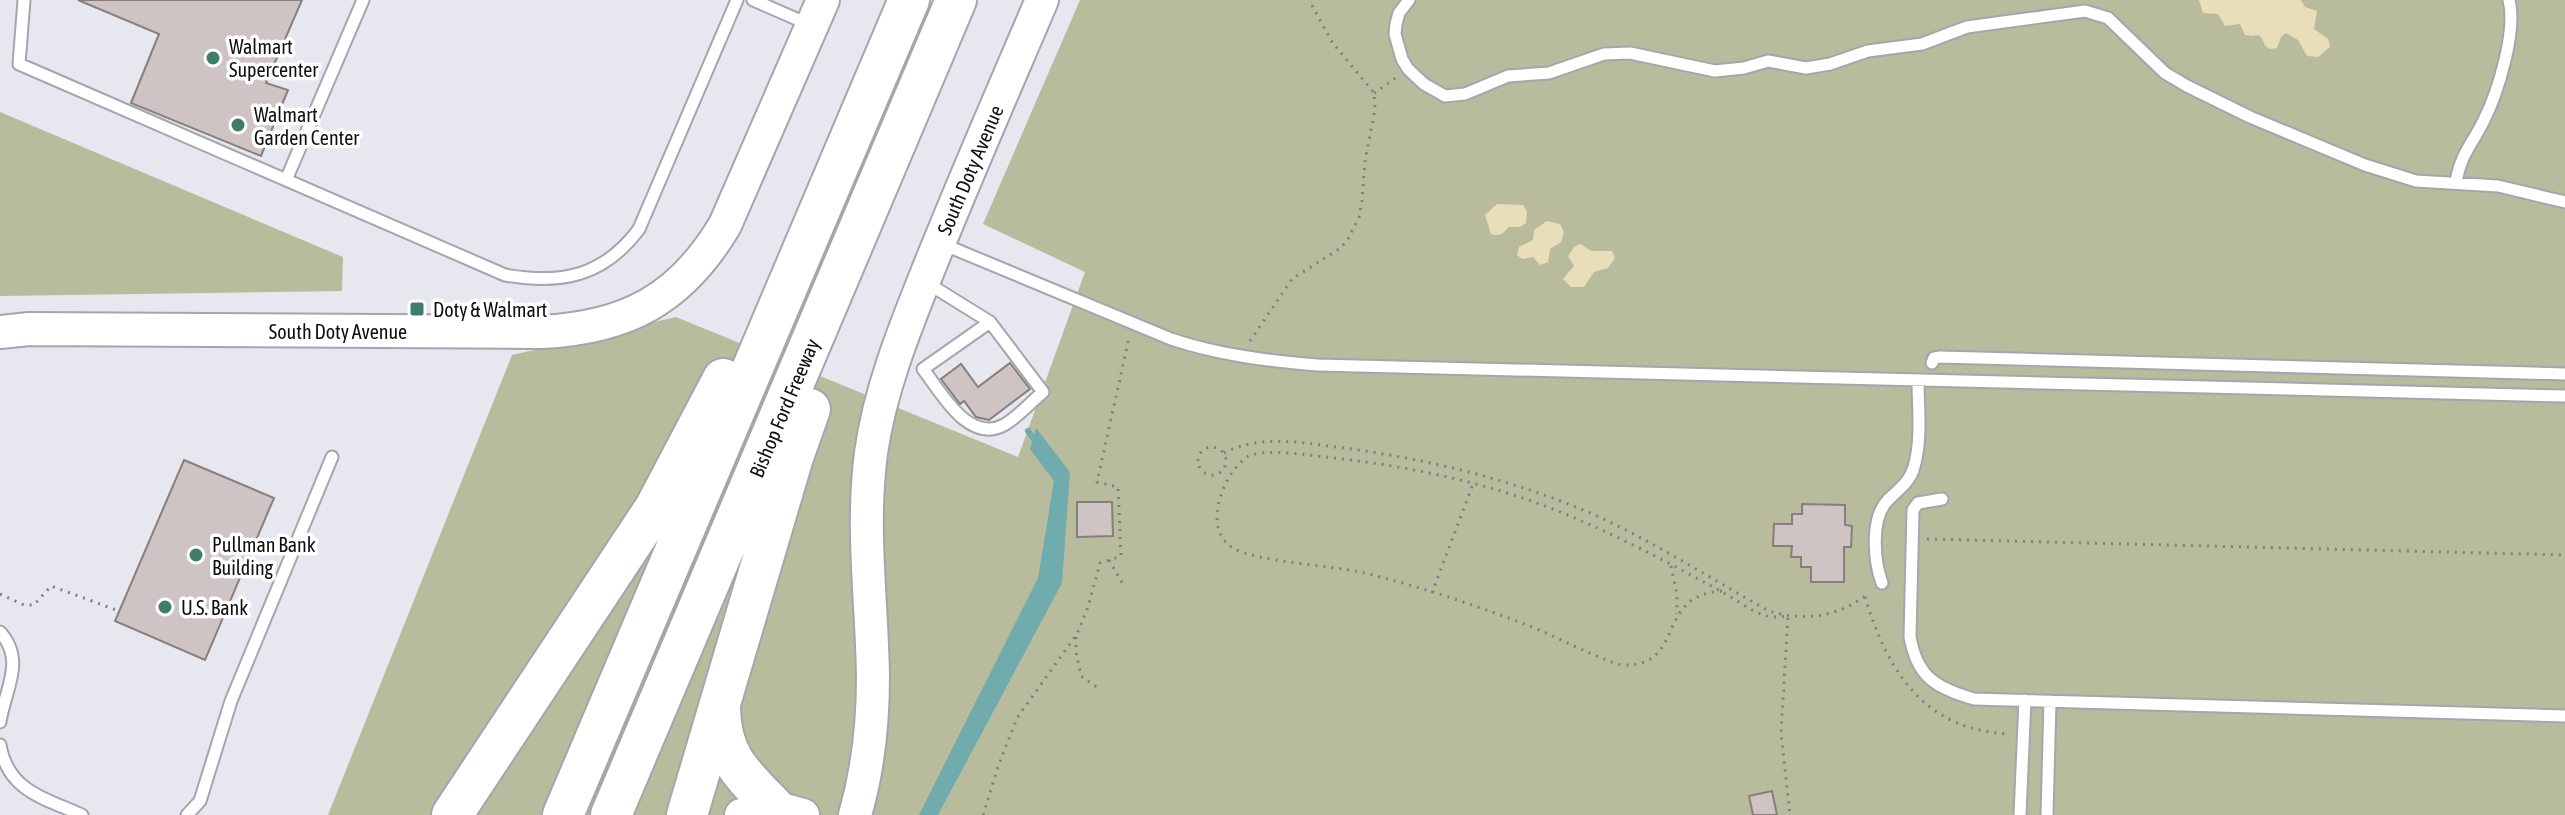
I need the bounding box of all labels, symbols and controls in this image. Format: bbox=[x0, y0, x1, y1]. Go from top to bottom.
place label: Walmart Supercenter bbox=[229, 35, 319, 81]
marker: Walmart Supercenter bbox=[204, 49, 222, 67]
street label: South Doty Avenue bbox=[932, 102, 1008, 238]
place label: Walmart Garden Center bbox=[254, 103, 360, 149]
marker: Walmart Garden Center bbox=[229, 116, 247, 134]
place label: Doty & Walmart bbox=[433, 298, 547, 321]
marker: Doty & Walmart bbox=[408, 300, 426, 318]
street label: South Doty Avenue bbox=[269, 320, 407, 343]
street label: Bishop Ford Freeway bbox=[744, 335, 824, 481]
place label: Pullman Bank Building bbox=[212, 533, 316, 579]
marker: Pullman Bank Building bbox=[187, 546, 205, 564]
place label: U.S. Bank bbox=[181, 596, 248, 619]
marker: U.S. Bank bbox=[156, 598, 174, 616]

